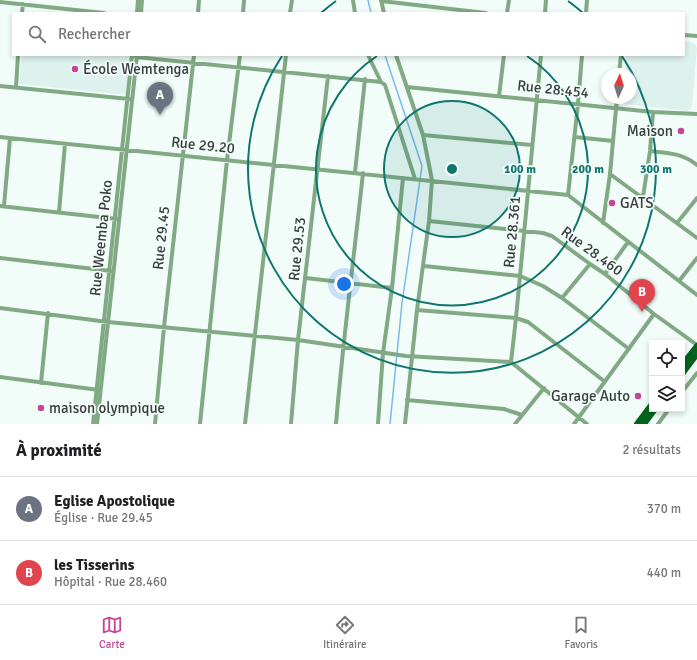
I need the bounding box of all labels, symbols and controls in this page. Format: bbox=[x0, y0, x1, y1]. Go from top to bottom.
search box bbox=[12, 12, 685, 56]
icon: search bbox=[26, 23, 48, 45]
text: Rechercher bbox=[58, 25, 131, 43]
place label: École Wemtenga bbox=[83, 59, 189, 78]
marker: École Wemtenga bbox=[70, 64, 80, 74]
north arrow bbox=[601, 68, 637, 104]
street label: Rue 28.454 bbox=[516, 76, 590, 102]
pin: A bbox=[147, 82, 173, 115]
place label: Maison bbox=[627, 122, 673, 140]
marker: Maison bbox=[676, 126, 686, 136]
street label: Rue 29.20 bbox=[170, 133, 236, 157]
centre of rings bbox=[445, 162, 459, 176]
text: 100 m bbox=[504, 162, 536, 177]
text: 200 m bbox=[572, 162, 604, 177]
text: 300 m bbox=[640, 162, 672, 177]
street label: Rue Weemba Poko bbox=[86, 179, 116, 297]
place label: GATS bbox=[620, 194, 654, 212]
street label: Rue 28.361 bbox=[500, 195, 524, 269]
marker: GATS bbox=[607, 198, 617, 208]
street label: Rue 29.45 bbox=[149, 205, 173, 271]
street label: Rue 29.53 bbox=[285, 216, 309, 282]
street label: Rue 28.460 bbox=[558, 223, 626, 279]
your location bbox=[334, 274, 354, 294]
pin: B bbox=[629, 279, 655, 312]
map controls bbox=[649, 340, 685, 412]
button: locate bbox=[649, 340, 685, 376]
button: layers bbox=[649, 376, 685, 412]
place label: Garage Auto bbox=[551, 387, 630, 405]
marker: Garage Auto bbox=[633, 391, 643, 401]
place label: maison olympique bbox=[49, 399, 165, 417]
marker: maison olympique bbox=[36, 403, 46, 413]
text: À proximité bbox=[16, 440, 102, 461]
text: 2 résultats bbox=[622, 442, 681, 458]
text: Eglise Apostolique bbox=[54, 492, 175, 510]
text: A bbox=[25, 501, 33, 517]
text: 370 m bbox=[647, 501, 681, 517]
text: Église · Rue 29.45 bbox=[54, 510, 153, 526]
text: les Tisserins bbox=[54, 556, 134, 574]
text: B bbox=[25, 565, 33, 581]
text: 440 m bbox=[647, 565, 681, 581]
text: Hôpital · Rue 28.460 bbox=[54, 574, 167, 590]
tab: Carte bbox=[99, 614, 125, 651]
tab: Itinéraire bbox=[323, 614, 366, 651]
tab: Favoris bbox=[565, 614, 598, 651]

